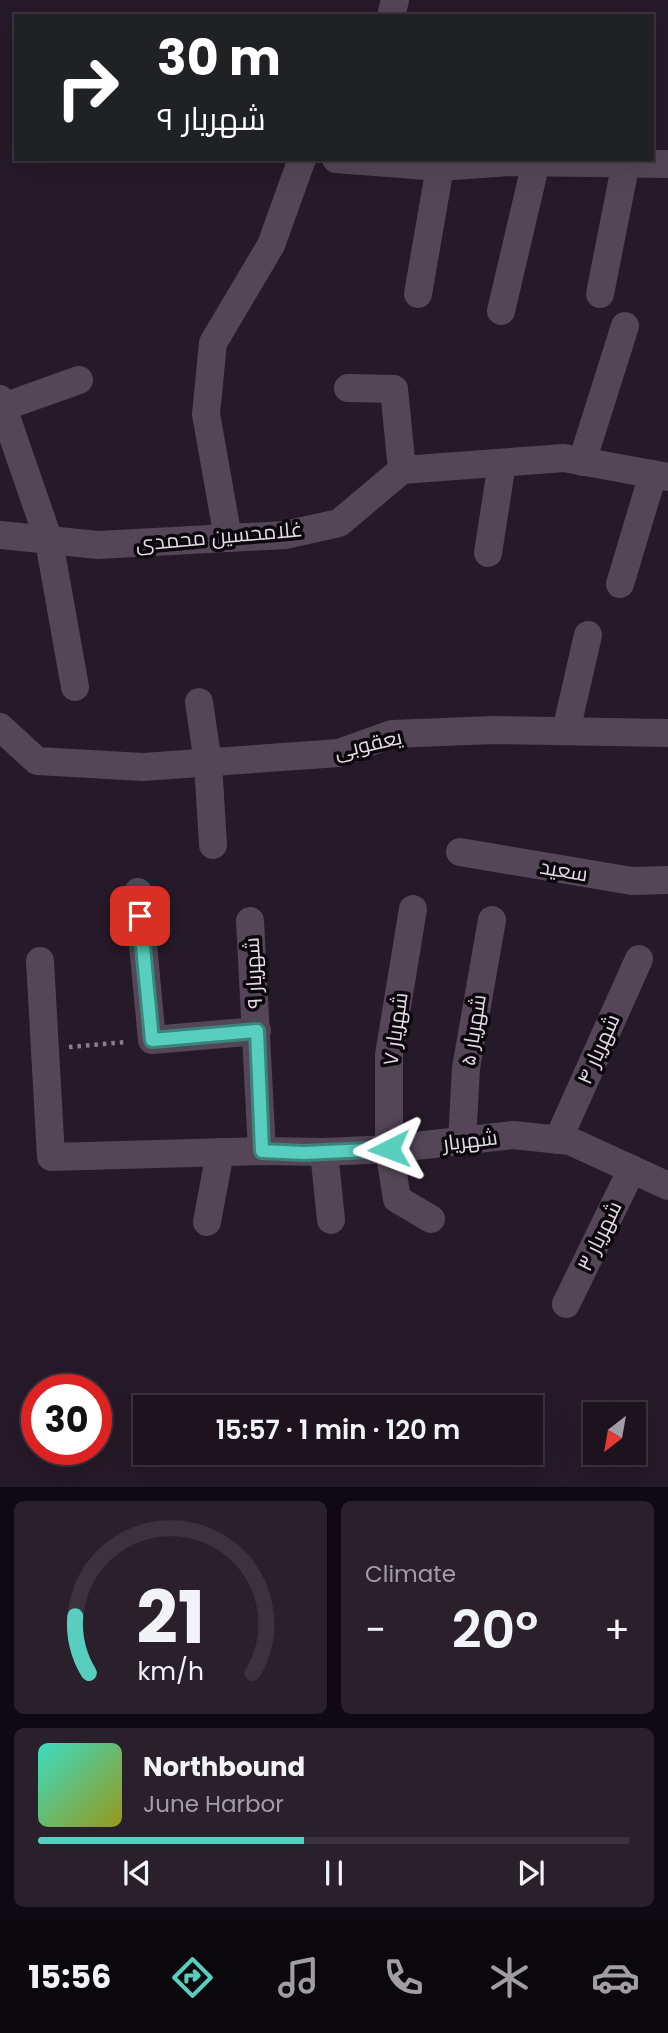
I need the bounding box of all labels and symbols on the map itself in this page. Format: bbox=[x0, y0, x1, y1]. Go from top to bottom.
street label: غلامحسین محمدی bbox=[134, 514, 304, 558]
street label: یعقوبی bbox=[331, 722, 405, 766]
street label: سعید bbox=[538, 852, 590, 888]
pin bbox=[110, 886, 170, 946]
street label: شهریار ۹ bbox=[237, 937, 269, 1009]
street label: شهریار ۷ bbox=[376, 991, 414, 1067]
street label: شهریار ۵ bbox=[453, 992, 493, 1068]
street label: شهریار ۴ bbox=[570, 1009, 626, 1089]
position arrow bbox=[352, 1112, 426, 1186]
street label: شهریار bbox=[440, 1122, 499, 1158]
street label: شهریار ۳ bbox=[570, 1196, 628, 1276]
speed limit sign: 30 bbox=[21, 1374, 112, 1465]
north arrow bbox=[583, 1402, 646, 1465]

